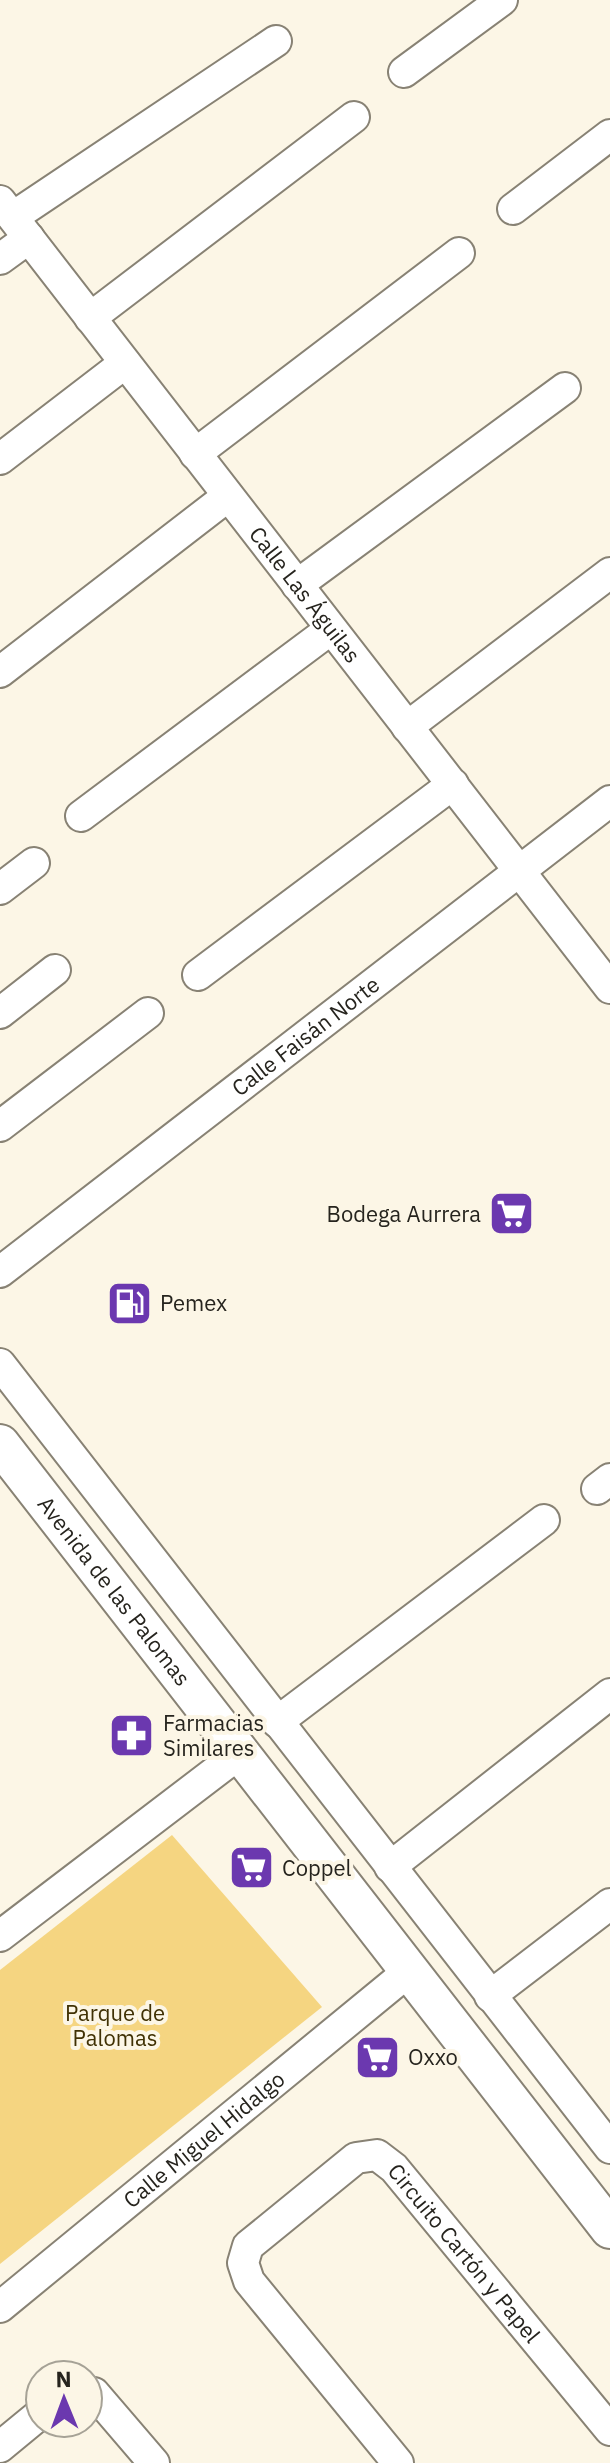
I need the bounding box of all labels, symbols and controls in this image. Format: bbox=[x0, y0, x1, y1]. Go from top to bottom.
street label: Calle Las Águilas bbox=[243, 520, 368, 669]
street label: Calle Faisán Norte bbox=[225, 969, 385, 1102]
supermarket icon: Bodega Aurrera bbox=[488, 1190, 536, 1238]
place label: Bodega Aurrera bbox=[327, 1199, 481, 1228]
fuel station icon: Pemex bbox=[105, 1279, 153, 1327]
place label: Pemex bbox=[160, 1288, 227, 1317]
street label: Avenida de las Palomas bbox=[32, 1490, 197, 1691]
place label: Farmacias Similares bbox=[163, 1708, 264, 1762]
pharmacy icon: Farmacias Similares bbox=[108, 1712, 156, 1760]
supermarket icon: Coppel bbox=[227, 1844, 275, 1892]
place label: Coppel bbox=[282, 1853, 352, 1882]
park label: Parque de Palomas bbox=[65, 1998, 165, 2052]
supermarket icon: Oxxo bbox=[353, 2033, 401, 2081]
place label: Oxxo bbox=[408, 2042, 458, 2071]
street label: Calle Miguel Hidalgo bbox=[117, 2064, 290, 2214]
street label: Circuito Cartón y Papel bbox=[382, 2157, 547, 2349]
north arrow bbox=[24, 2359, 104, 2439]
text: N bbox=[55, 2364, 72, 2393]

